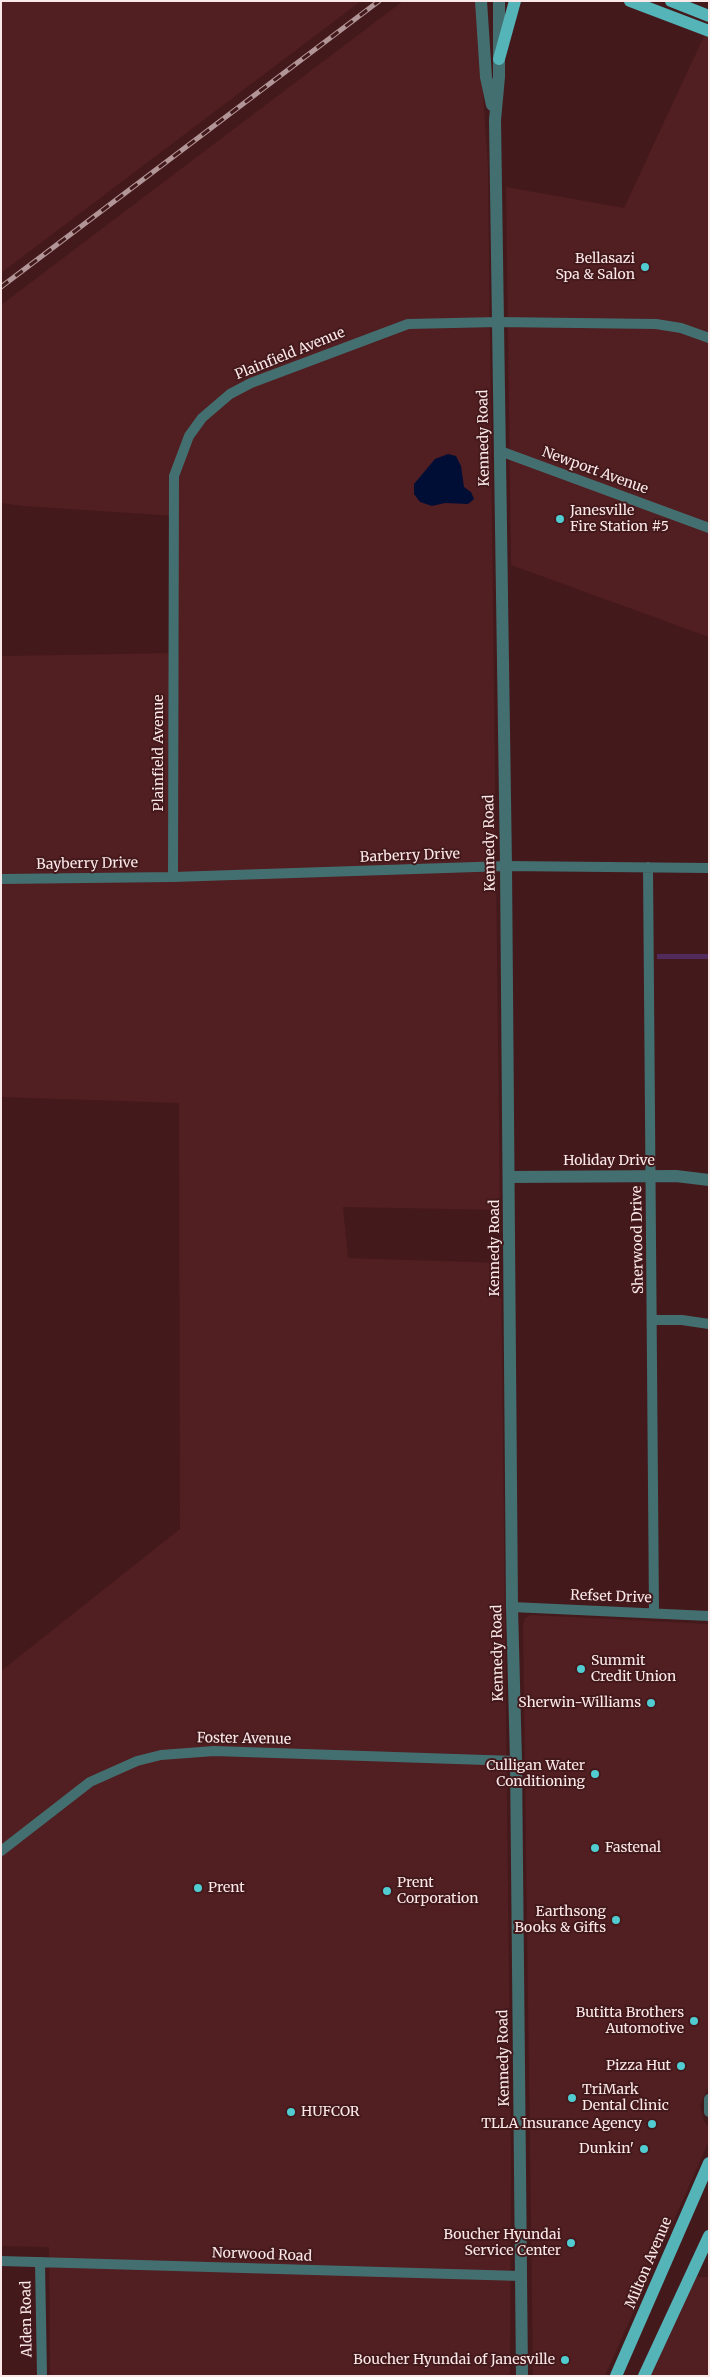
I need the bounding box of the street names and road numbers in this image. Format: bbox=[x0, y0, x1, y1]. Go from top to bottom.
street label: Plainfield Avenue bbox=[233, 324, 347, 384]
street label: Kennedy Road bbox=[475, 389, 493, 487]
street label: Newport Avenue bbox=[540, 444, 650, 498]
street label: Plainfield Avenue bbox=[151, 695, 167, 811]
street label: Kennedy Road bbox=[481, 794, 499, 892]
street label: Barberry Drive bbox=[360, 846, 460, 866]
street label: Bayberry Drive bbox=[36, 855, 138, 873]
street label: Holiday Drive bbox=[563, 1153, 655, 1169]
street label: Sherwood Drive bbox=[629, 1186, 647, 1294]
street label: Kennedy Road bbox=[487, 1200, 503, 1296]
street label: Refset Drive bbox=[570, 1587, 652, 1607]
street label: Kennedy Road bbox=[489, 1604, 507, 1702]
street label: Foster Avenue bbox=[197, 1730, 291, 1748]
street label: Kennedy Road bbox=[495, 2009, 513, 2107]
street label: Milton Avenue bbox=[622, 2215, 676, 2311]
street label: Norwood Road bbox=[212, 2245, 312, 2265]
street label: Alden Road bbox=[18, 2280, 36, 2358]

